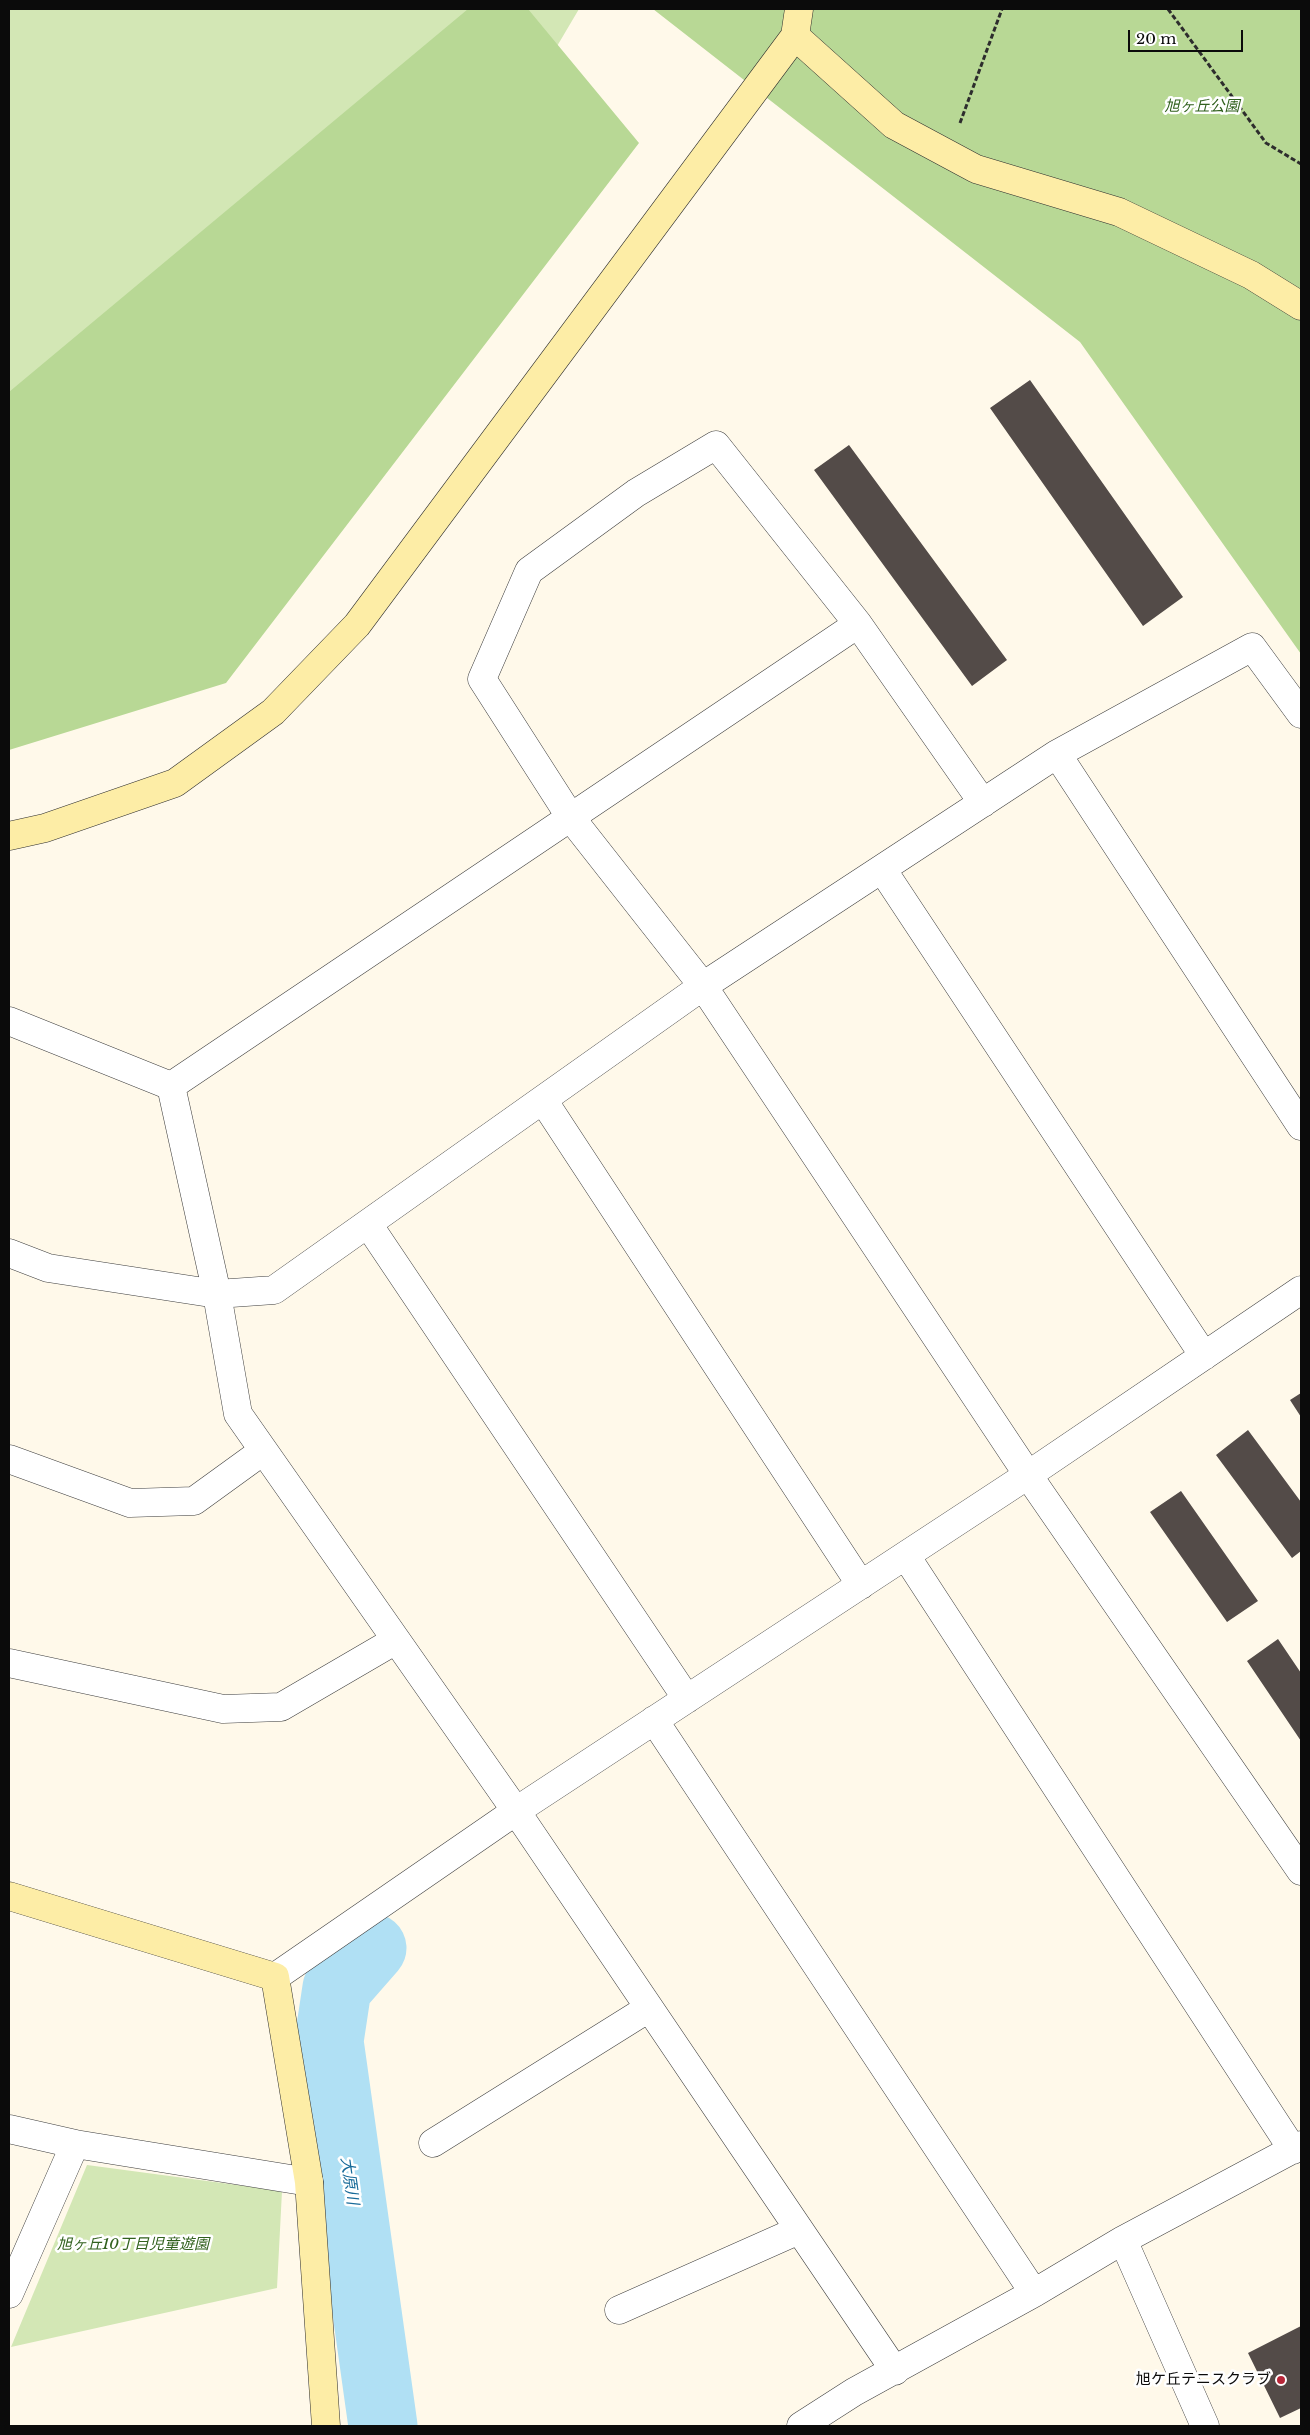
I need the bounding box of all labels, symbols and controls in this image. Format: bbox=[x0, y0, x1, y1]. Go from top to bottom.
scale bar bbox=[1130, 20, 1245, 52]
text: 20 m bbox=[1136, 29, 1176, 48]
park label: 旭ヶ丘公園 bbox=[1165, 98, 1239, 116]
water label: 大原川 bbox=[336, 2156, 362, 2206]
park label: 旭ヶ丘10丁目児童遊園 bbox=[57, 2236, 209, 2254]
place label: 旭ケ丘テニスクラブ bbox=[1136, 2371, 1271, 2389]
marker: 旭ケ丘テニスクラブ bbox=[1275, 2374, 1287, 2386]

